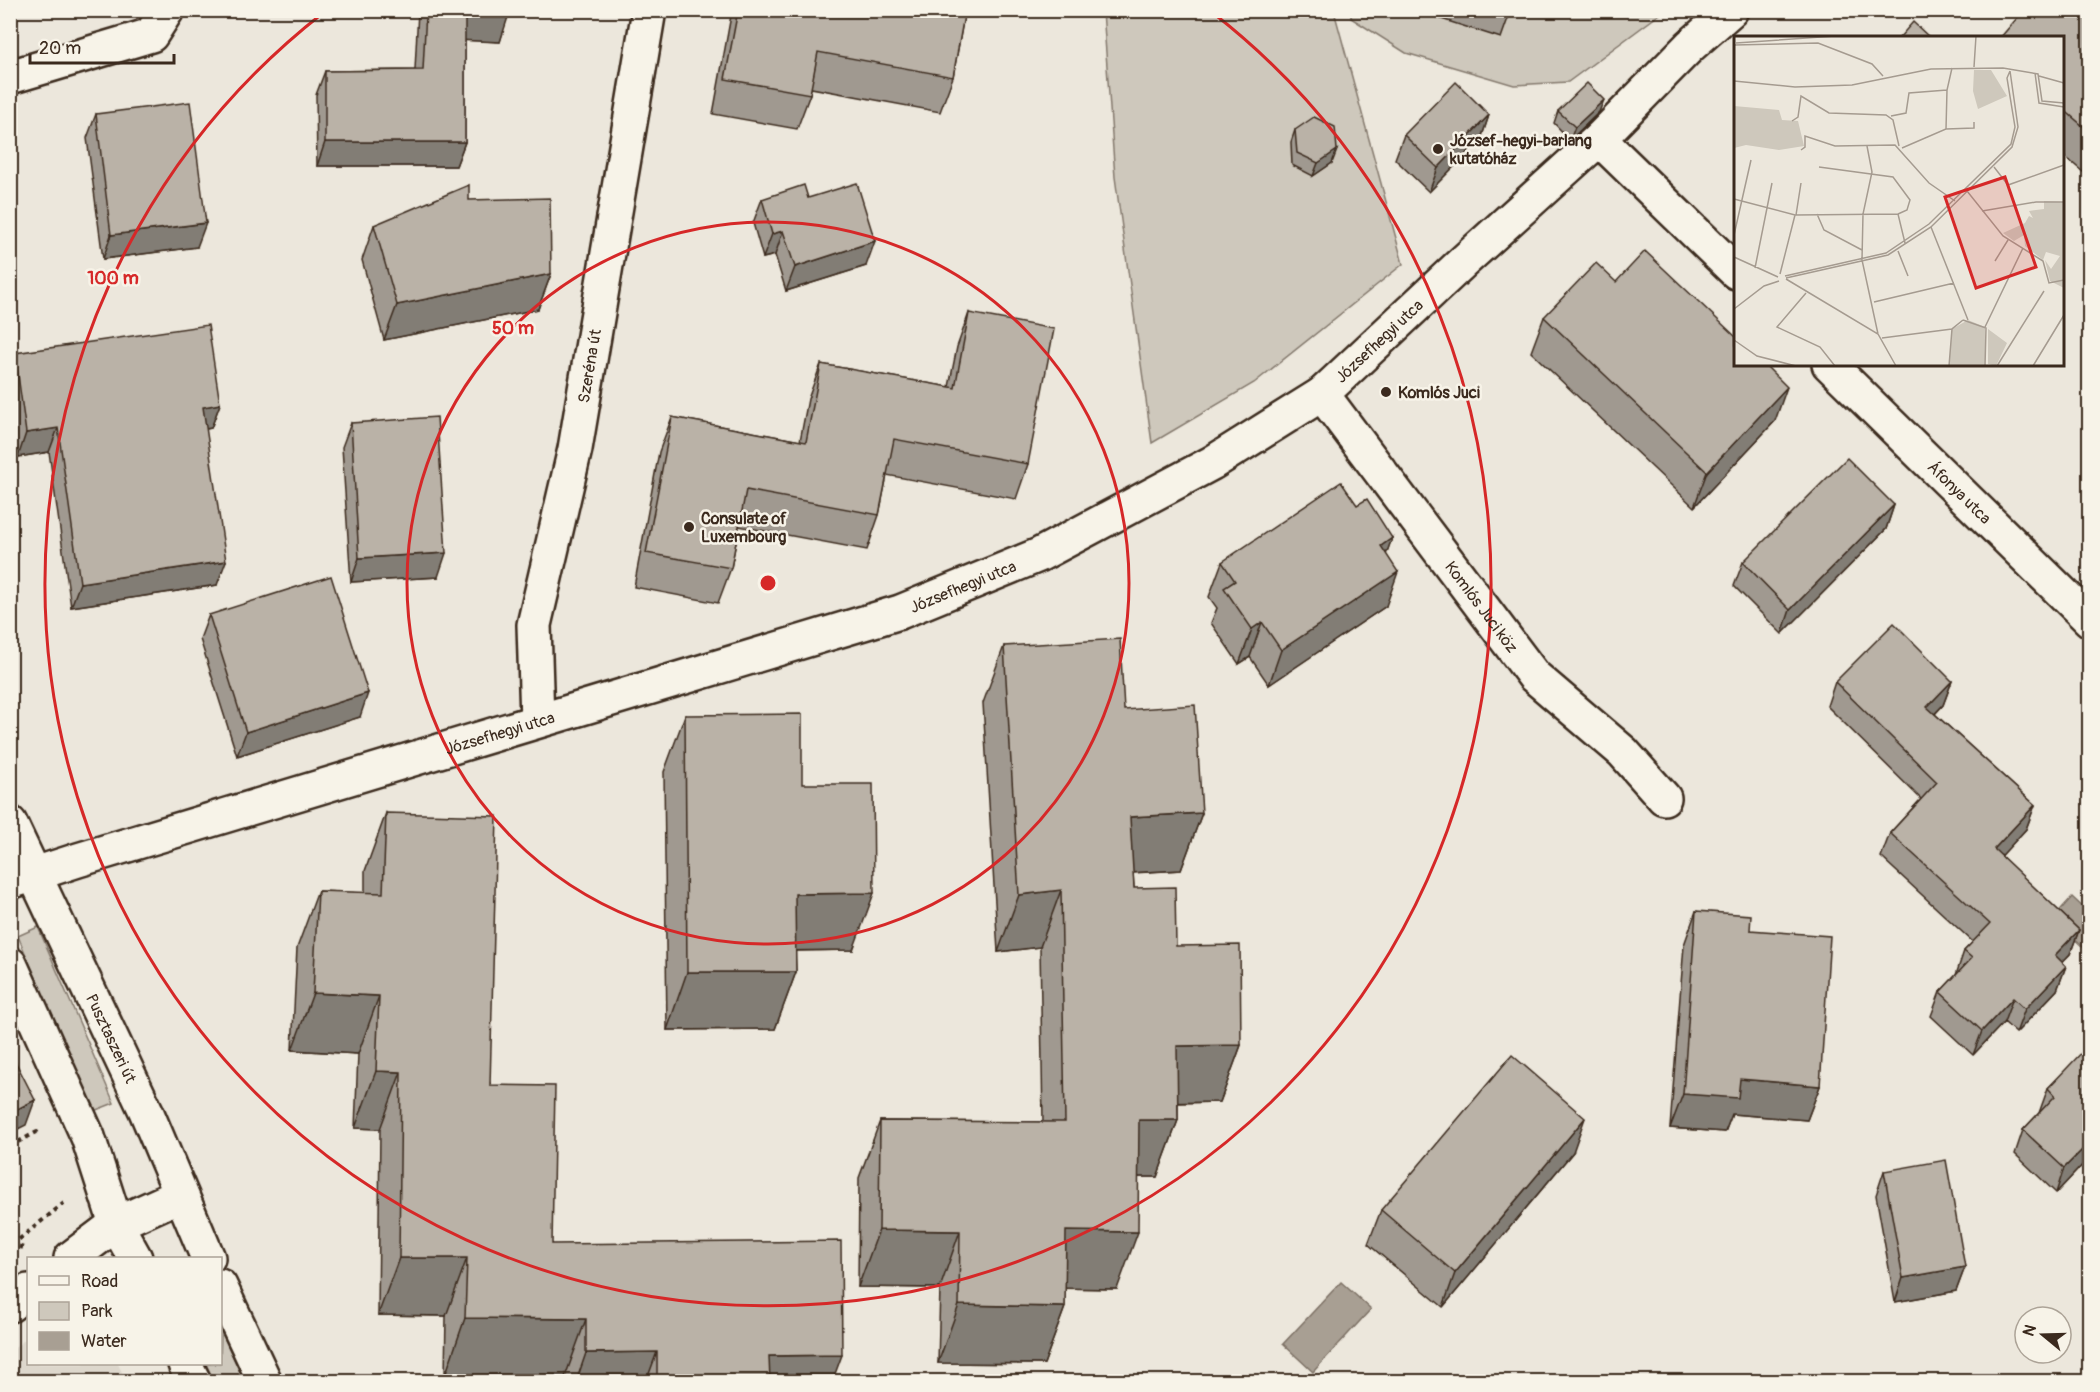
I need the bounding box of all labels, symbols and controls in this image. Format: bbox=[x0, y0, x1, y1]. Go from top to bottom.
scale bar bbox=[30, 27, 174, 65]
inset map bbox=[1734, 36, 2064, 366]
text: 20 m bbox=[39, 37, 81, 60]
place label: József-hegyi-barlang kutatóház bbox=[1449, 131, 1592, 169]
marker: József-hegyi-barlang kutatóház bbox=[1431, 142, 1445, 156]
text: 100 m bbox=[87, 267, 139, 290]
street label: Józsefhegyi utca bbox=[1331, 296, 1428, 387]
text: 50 m bbox=[492, 317, 534, 340]
street label: Szeréna út bbox=[574, 327, 606, 405]
place label: Komlós Juci bbox=[1398, 383, 1480, 403]
marker: Komlós Juci bbox=[1379, 385, 1393, 399]
street label: Áfonya utca bbox=[1923, 457, 1995, 528]
place label: Consulate of Luxembourg bbox=[701, 509, 787, 547]
marker: Consulate of Luxembourg bbox=[682, 520, 696, 534]
street label: Józsefhegyi utca bbox=[907, 556, 1019, 618]
street label: Komlós Juci köz bbox=[1440, 558, 1522, 657]
centre of rings bbox=[758, 573, 778, 593]
street label: Józsefhegyi utca bbox=[443, 708, 557, 760]
street label: Pusztaszeri út bbox=[81, 991, 141, 1087]
legend bbox=[27, 1257, 222, 1365]
text: Road bbox=[81, 1270, 118, 1293]
text: Park bbox=[81, 1300, 113, 1323]
north arrow bbox=[2013, 1305, 2073, 1365]
text: N bbox=[2019, 1322, 2041, 1339]
text: Water bbox=[81, 1330, 127, 1353]

